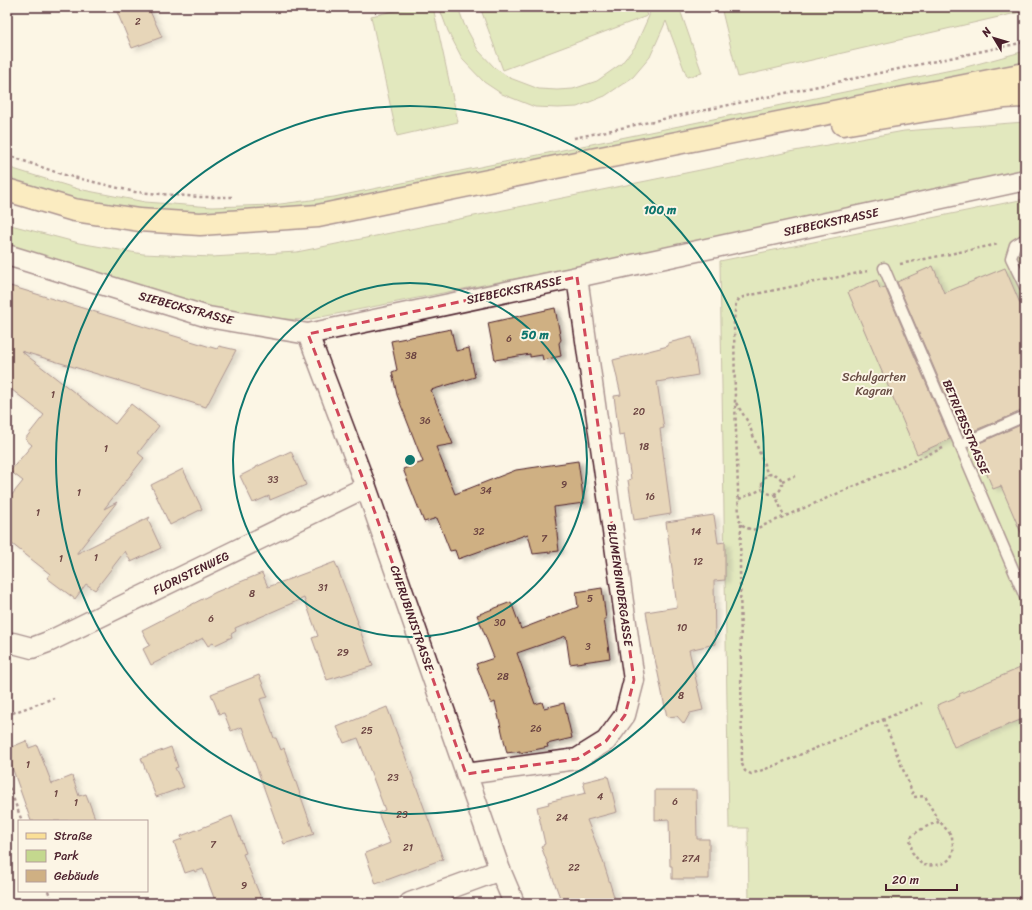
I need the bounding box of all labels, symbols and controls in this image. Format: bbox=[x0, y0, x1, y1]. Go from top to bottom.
house number: 2 bbox=[135, 13, 141, 31]
north arrow bbox=[974, 18, 1014, 58]
text: N bbox=[976, 23, 997, 42]
text: 100 m bbox=[644, 199, 677, 221]
street label: SIEBECKSTRASSE bbox=[781, 201, 882, 243]
street label: SIEBECKSTRASSE bbox=[464, 269, 565, 311]
street label: SIEBECKSTRASSE bbox=[136, 285, 237, 332]
text: 50 m bbox=[521, 324, 549, 346]
house number: 6 bbox=[506, 330, 512, 348]
house number: 38 bbox=[405, 347, 417, 365]
park label: Schulgarten Kagran bbox=[842, 366, 906, 402]
street label: BETRIEBSSTRASSE bbox=[936, 376, 996, 479]
house number: 1 bbox=[51, 386, 55, 404]
house number: 20 bbox=[633, 403, 645, 421]
house number: 36 bbox=[419, 412, 431, 430]
house number: 18 bbox=[639, 438, 649, 456]
house number: 1 bbox=[104, 440, 108, 458]
centre of rings bbox=[403, 453, 417, 467]
house number: 33 bbox=[268, 471, 279, 489]
house number: 9 bbox=[561, 476, 567, 494]
house number: 34 bbox=[480, 482, 492, 500]
house number: 1 bbox=[77, 484, 81, 502]
house number: 16 bbox=[645, 488, 655, 506]
house number: 1 bbox=[36, 504, 40, 522]
street label: BLUMENBINDERGASSE bbox=[601, 522, 640, 649]
house number: 32 bbox=[473, 523, 485, 541]
house number: 14 bbox=[691, 523, 701, 541]
house number: 7 bbox=[541, 530, 548, 548]
street label: FLORISTENWEG bbox=[149, 545, 233, 601]
house number: 1 bbox=[94, 549, 98, 567]
house number: 1 bbox=[59, 550, 63, 568]
house number: 12 bbox=[693, 553, 703, 571]
street label: CHERUBINISTRASSE bbox=[384, 562, 441, 675]
house number: 31 bbox=[318, 579, 328, 597]
house number: 8 bbox=[249, 585, 255, 603]
house number: 5 bbox=[587, 590, 593, 608]
house number: 6 bbox=[208, 610, 214, 628]
house number: 30 bbox=[494, 614, 506, 632]
house number: 10 bbox=[677, 619, 687, 637]
house number: 3 bbox=[585, 638, 591, 656]
house number: 29 bbox=[337, 644, 349, 662]
house number: 28 bbox=[497, 668, 509, 686]
house number: 8 bbox=[678, 687, 684, 705]
house number: 26 bbox=[530, 720, 542, 738]
house number: 25 bbox=[361, 722, 373, 740]
house number: 1 bbox=[26, 756, 30, 774]
house number: 23 bbox=[387, 769, 399, 787]
house number: 1 bbox=[54, 785, 58, 803]
house number: 4 bbox=[597, 788, 603, 806]
house number: 6 bbox=[672, 793, 678, 811]
house number: 1 bbox=[74, 794, 78, 812]
house number: 23 bbox=[396, 806, 408, 824]
house number: 24 bbox=[556, 809, 568, 827]
legend bbox=[18, 820, 148, 892]
text: Straße bbox=[54, 825, 92, 847]
house number: 7 bbox=[210, 836, 217, 854]
house number: 21 bbox=[403, 839, 413, 857]
text: Park bbox=[54, 845, 79, 867]
house number: 27A bbox=[682, 850, 700, 868]
house number: 22 bbox=[568, 859, 580, 877]
text: Gebäude bbox=[54, 865, 99, 887]
scale bar bbox=[886, 866, 957, 892]
text: 20 m bbox=[892, 869, 919, 891]
house number: 9 bbox=[241, 877, 247, 895]

